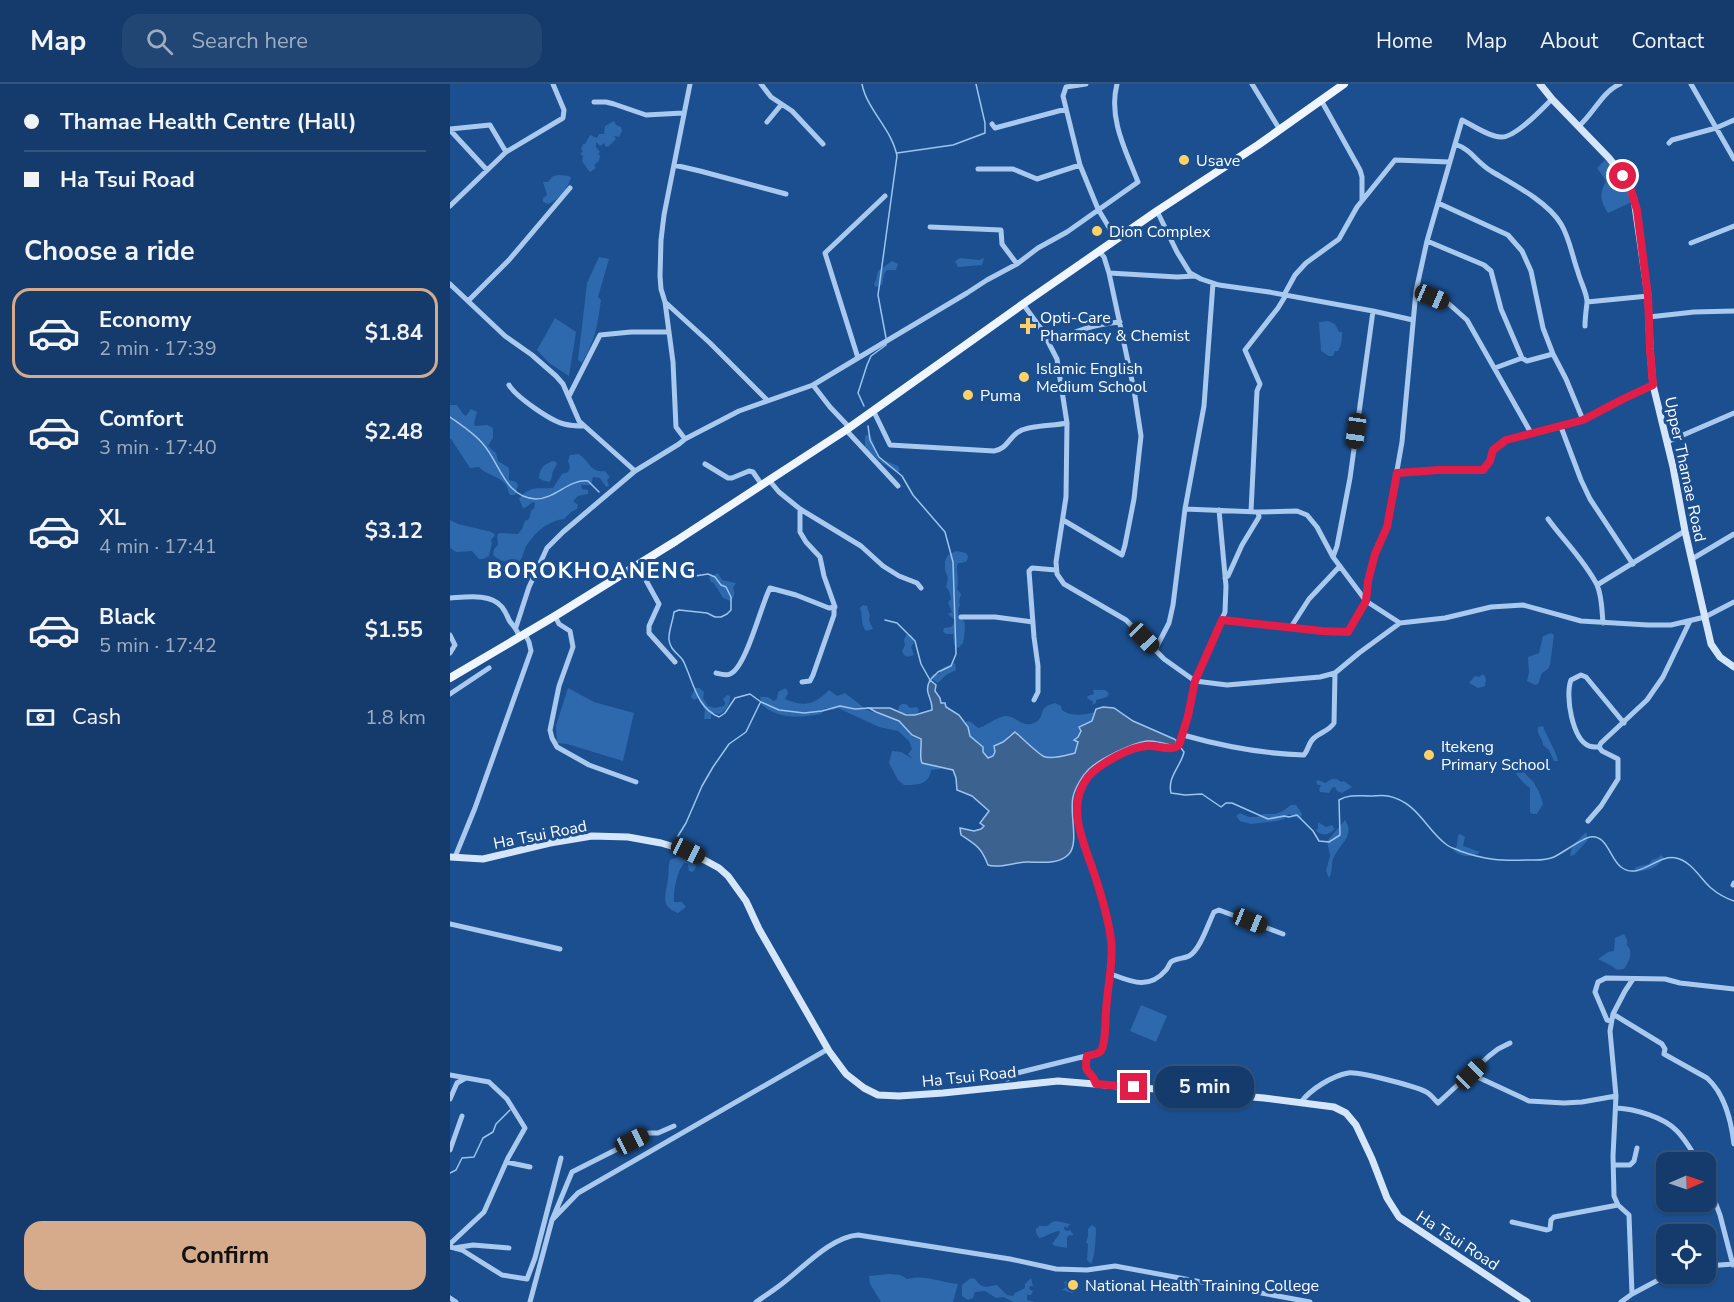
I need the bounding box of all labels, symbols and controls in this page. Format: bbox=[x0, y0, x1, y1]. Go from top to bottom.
search box bbox=[122, 14, 542, 68]
text: Map bbox=[30, 22, 86, 60]
icon: search bbox=[143, 25, 176, 58]
text: Search here bbox=[191, 26, 308, 56]
text: Home bbox=[1376, 27, 1433, 55]
text: Map bbox=[1466, 27, 1507, 55]
text: About bbox=[1540, 27, 1598, 55]
text: Contact bbox=[1631, 27, 1704, 55]
text: Thamae Health Centre (Hall) bbox=[60, 107, 357, 137]
place label: Usave bbox=[1196, 150, 1240, 172]
marker: Usave bbox=[1177, 153, 1191, 167]
route start bbox=[1609, 162, 1636, 189]
text: Ha Tsui Road bbox=[60, 165, 195, 195]
place label: Dion Complex bbox=[1109, 221, 1211, 243]
marker: Dion Complex bbox=[1090, 224, 1104, 238]
text: Choose a ride bbox=[24, 233, 195, 270]
car bbox=[1412, 282, 1452, 312]
text: Economy bbox=[99, 305, 191, 335]
icon: car bbox=[27, 306, 81, 360]
place label: Opti-Care Pharmacy & Chemist bbox=[1040, 307, 1190, 347]
text: $1.84 bbox=[365, 318, 423, 348]
marker: Opti-Care Pharmacy & Chemist bbox=[1021, 319, 1035, 333]
text: 2 min · 17:39 bbox=[99, 335, 217, 362]
place label: Islamic English Medium School bbox=[1036, 358, 1147, 398]
marker: Islamic English Medium School bbox=[1017, 370, 1031, 384]
place label: Puma bbox=[980, 385, 1021, 407]
marker: Puma bbox=[961, 388, 975, 402]
street label: Upper Thamae Road bbox=[1659, 395, 1711, 544]
text: Comfort bbox=[99, 404, 183, 434]
icon: car bbox=[27, 405, 81, 459]
car bbox=[1345, 412, 1367, 450]
text: $2.48 bbox=[365, 417, 423, 447]
text: 3 min · 17:40 bbox=[99, 434, 217, 461]
text: XL bbox=[99, 503, 126, 533]
icon: car bbox=[27, 504, 81, 558]
text: $3.12 bbox=[365, 516, 423, 546]
text: 4 min · 17:41 bbox=[99, 533, 217, 560]
district label: BOROKHOANENG bbox=[487, 556, 697, 586]
text: Black bbox=[99, 602, 155, 632]
icon: car bbox=[27, 603, 81, 657]
text: $1.55 bbox=[365, 615, 423, 645]
car bbox=[1125, 619, 1163, 657]
text: 5 min · 17:42 bbox=[99, 632, 217, 659]
icon: cash bbox=[24, 701, 57, 734]
text: Cash bbox=[72, 702, 121, 732]
text: 1.8 km bbox=[365, 704, 426, 731]
place label: Itekeng Primary School bbox=[1441, 736, 1550, 776]
marker: Itekeng Primary School bbox=[1422, 748, 1436, 762]
street label: Ha Tsui Road bbox=[492, 815, 589, 855]
car bbox=[668, 835, 708, 867]
car bbox=[1230, 906, 1270, 936]
car bbox=[1452, 1055, 1490, 1093]
street label: Ha Tsui Road bbox=[921, 1061, 1017, 1093]
callout: 5 min bbox=[1155, 1066, 1254, 1108]
route end bbox=[1120, 1073, 1147, 1100]
text: 5 min bbox=[1179, 1073, 1230, 1100]
car bbox=[612, 1125, 652, 1157]
north arrow bbox=[1656, 1152, 1716, 1212]
map controls bbox=[1656, 1152, 1716, 1284]
street label: Ha Tsui Road bbox=[1412, 1206, 1503, 1276]
button: Confirm bbox=[24, 1221, 426, 1290]
button: locate bbox=[1656, 1224, 1716, 1284]
place label: National Health Training College bbox=[1085, 1275, 1319, 1297]
marker: National Health Training College bbox=[1066, 1278, 1080, 1292]

